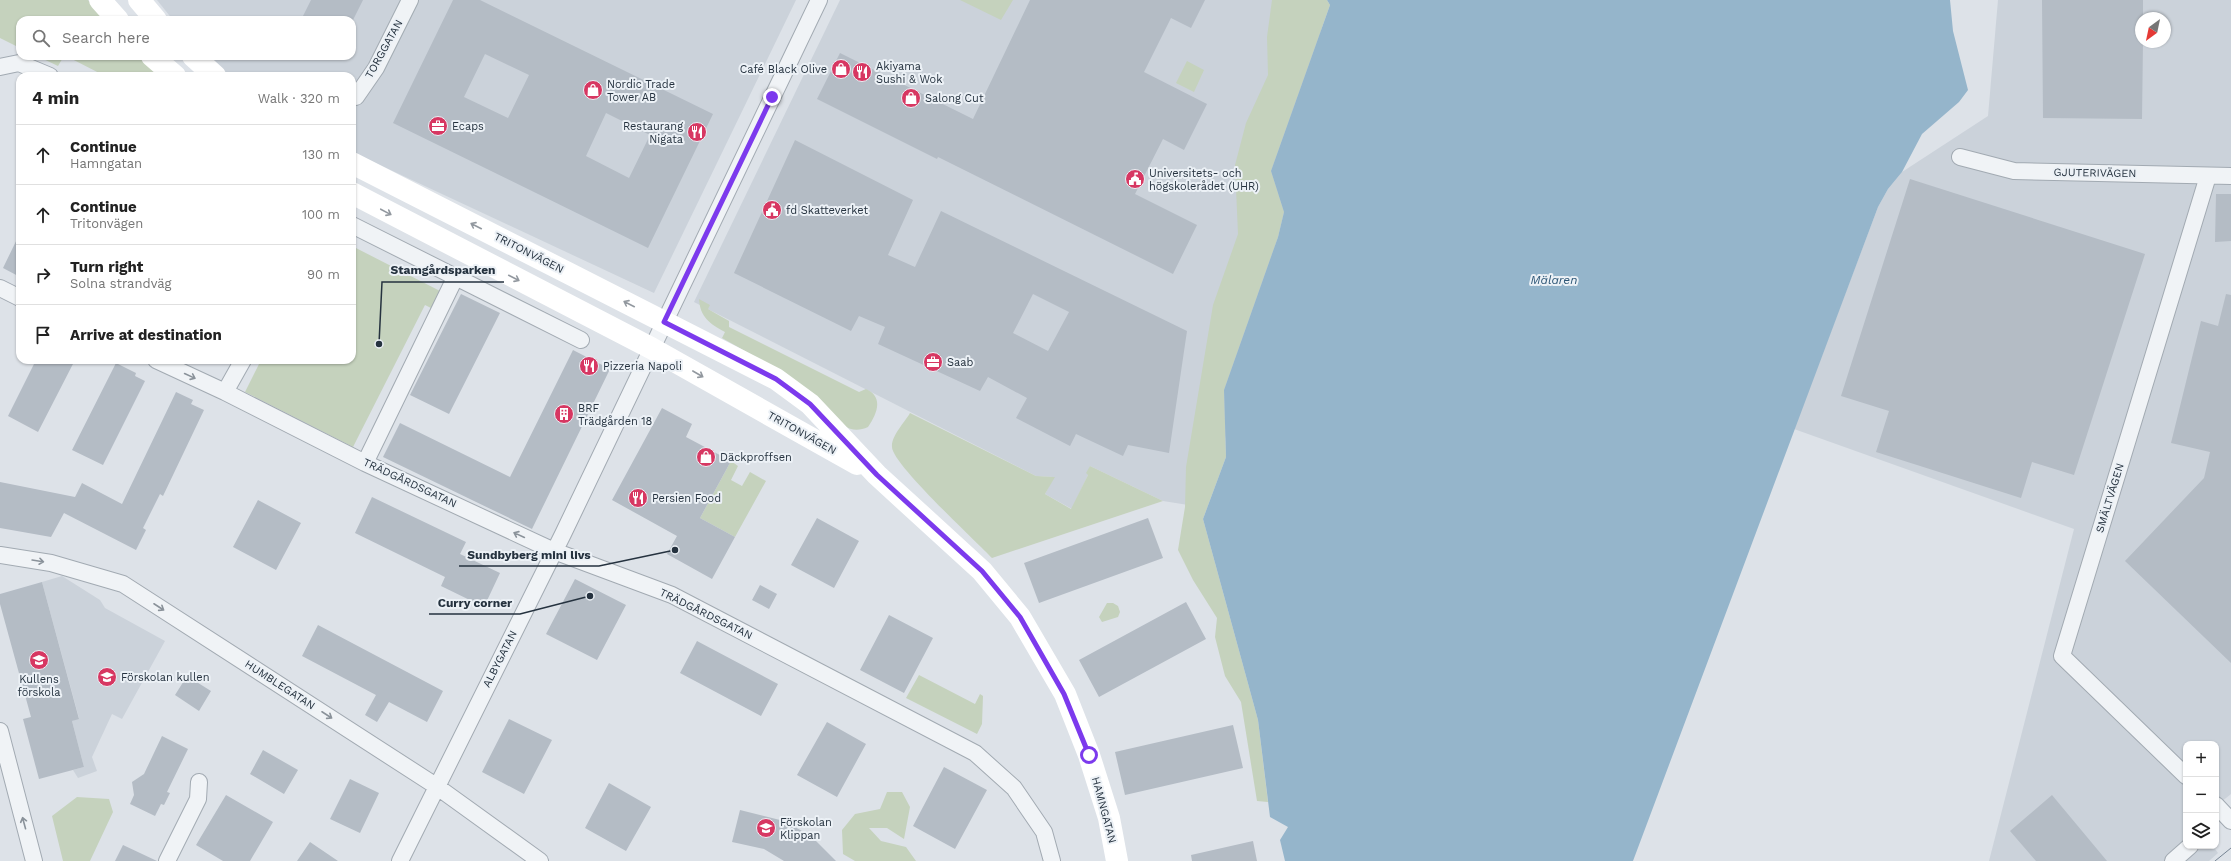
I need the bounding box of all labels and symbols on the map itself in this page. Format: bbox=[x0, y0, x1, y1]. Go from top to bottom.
north arrow bbox=[2135, 12, 2171, 48]
street label: TORGGATAN bbox=[363, 17, 405, 81]
shop icon: Café Black Olive bbox=[830, 58, 852, 80]
place label: Akiyama Sushi & Wok bbox=[876, 60, 942, 86]
restaurant icon: Akiyama Sushi & Wok bbox=[851, 61, 873, 83]
place label: Café Black Olive bbox=[740, 63, 827, 76]
place label: Nordic Trade Tower AB bbox=[607, 78, 675, 104]
shop icon: Nordic Trade Tower AB bbox=[582, 79, 604, 101]
shop icon: Salong Cut bbox=[900, 87, 922, 109]
route end bbox=[763, 88, 781, 106]
place label: Salong Cut bbox=[925, 92, 984, 105]
office icon: Ecaps bbox=[427, 115, 449, 137]
place label: Ecaps bbox=[452, 120, 484, 133]
place label: Restaurang Nigata bbox=[623, 120, 683, 146]
restaurant icon: Restaurang Nigata bbox=[686, 121, 708, 143]
street label: GJUTERIVÄGEN bbox=[2054, 165, 2137, 180]
place label: Universitets- och högskolerådet (UHR) bbox=[1149, 167, 1259, 193]
public building icon: Universitets- och högskolerådet (UHR) bbox=[1124, 168, 1146, 190]
public building icon: fd Skatteverket bbox=[761, 199, 783, 221]
place label: fd Skatteverket bbox=[786, 204, 868, 217]
one-way arrow bbox=[380, 208, 392, 216]
one-way arrow bbox=[470, 222, 482, 229]
street label: TRITONVÄGEN bbox=[492, 229, 566, 276]
callout: Stamgårdsparken bbox=[382, 258, 504, 282]
text: Stamgårdsparken bbox=[390, 263, 496, 277]
water label: Mälaren bbox=[1531, 273, 1577, 287]
one-way arrow bbox=[508, 274, 520, 282]
one-way arrow bbox=[624, 300, 636, 307]
office icon: Saab bbox=[922, 351, 944, 373]
restaurant icon: Pizzeria Napoli bbox=[578, 355, 600, 377]
place label: Saab bbox=[947, 356, 973, 369]
place label: Pizzeria Napoli bbox=[603, 360, 682, 373]
one-way arrow bbox=[692, 370, 704, 378]
one-way arrow bbox=[184, 373, 196, 380]
place label: BRF Trädgården 18 bbox=[578, 402, 653, 428]
building icon: BRF Trädgården 18 bbox=[553, 403, 575, 425]
street label: TRITONVÄGEN bbox=[765, 408, 839, 457]
shop icon: Däckproffsen bbox=[695, 446, 717, 468]
place label: Däckproffsen bbox=[720, 451, 792, 464]
street label: TRÄDGÅRDSGATAN bbox=[361, 455, 459, 510]
street label: SMÄLTVÄGEN bbox=[2092, 461, 2127, 534]
restaurant icon: Persien Food bbox=[627, 487, 649, 509]
place label: Persien Food bbox=[652, 492, 721, 505]
one-way arrow bbox=[513, 531, 525, 538]
callout: Sundbyberg mini livs bbox=[459, 542, 599, 566]
text: Sundbyberg mini livs bbox=[467, 548, 591, 562]
one-way arrow bbox=[32, 557, 45, 565]
street label: TRÄDGÅRDSGATAN bbox=[657, 585, 755, 642]
callout: Curry corner bbox=[429, 590, 520, 614]
text: Curry corner bbox=[438, 596, 513, 610]
one-way arrow bbox=[153, 603, 164, 611]
street label: ALBYGATAN bbox=[480, 628, 520, 690]
school or university icon: Kullens förskola bbox=[28, 649, 50, 671]
street label: HUMBLEGATAN bbox=[242, 657, 318, 713]
school or university icon: Förskolan kullen bbox=[96, 666, 118, 688]
place label: Förskolan kullen bbox=[121, 671, 209, 684]
place label: Kullens förskola bbox=[17, 673, 61, 699]
one-way arrow bbox=[321, 712, 333, 720]
route start bbox=[1080, 746, 1098, 764]
street label: HAMNGATAN bbox=[1089, 775, 1119, 845]
place label: Förskolan Klippan bbox=[780, 816, 832, 842]
one-way arrow bbox=[20, 817, 28, 830]
school or university icon: Förskolan Klippan bbox=[755, 817, 777, 839]

